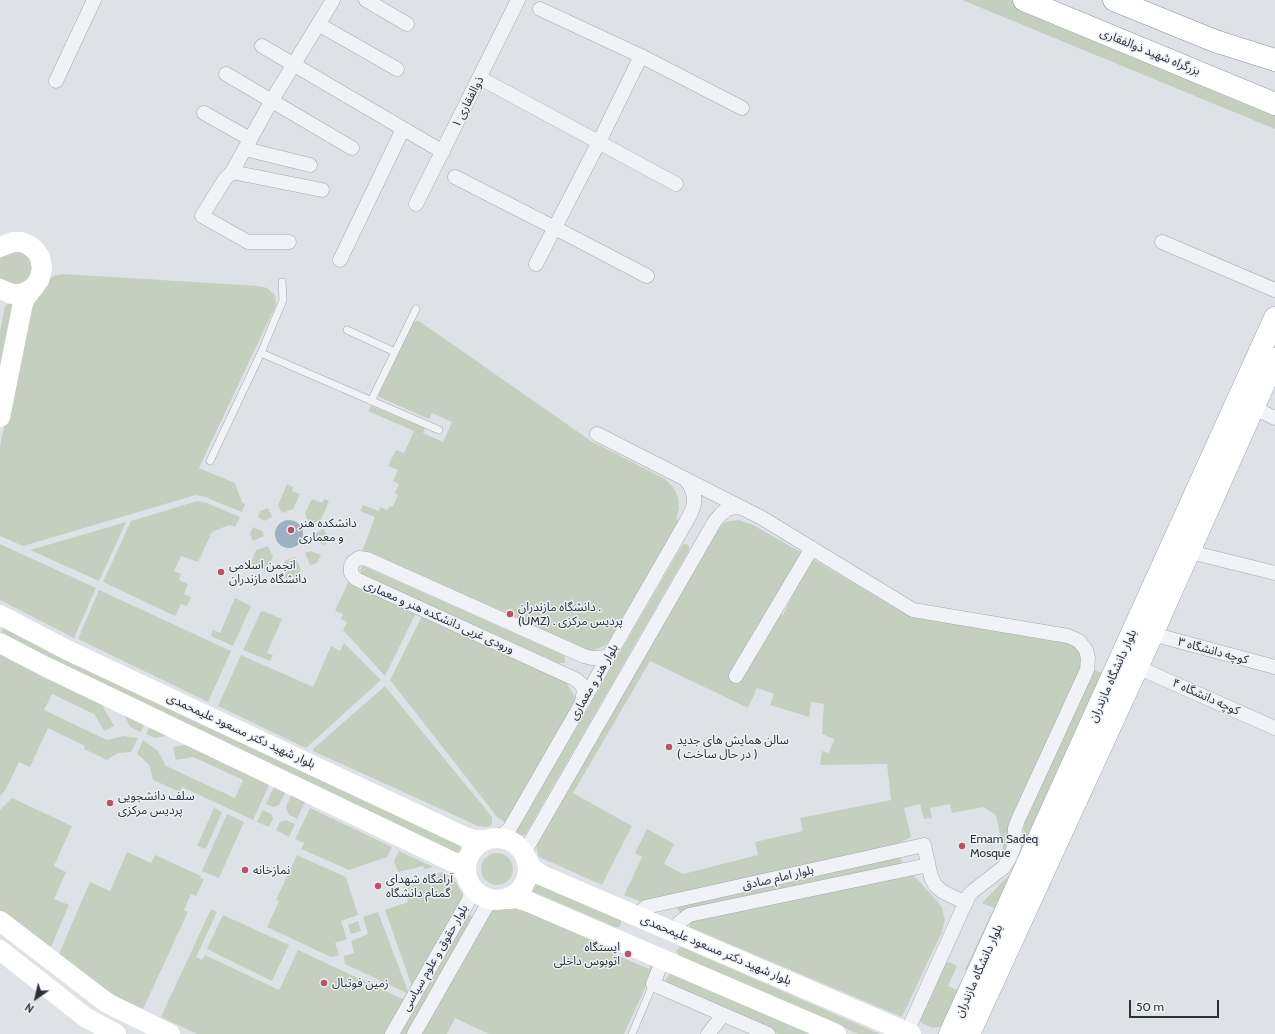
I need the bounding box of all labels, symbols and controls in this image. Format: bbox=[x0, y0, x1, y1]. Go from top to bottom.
street label: بزرگراه شهید ذوالفقاری bbox=[1098, 25, 1202, 79]
street label: ذوالفقاری ۱ bbox=[449, 74, 487, 130]
place label: دانشکده هنر و معماری bbox=[299, 516, 357, 544]
marker: دانشکده هنر و معماری bbox=[286, 525, 296, 535]
place label: انجمن اسلامی دانشگاه مازندران bbox=[229, 558, 307, 586]
marker: انجمن اسلامی دانشگاه مازندران bbox=[216, 567, 226, 577]
street label: ورودی غربی دانشکده هنر و معماری bbox=[362, 577, 516, 657]
place label: دانشگاه مازندران . (UMZ) . پردیس مرکزی bbox=[518, 600, 623, 628]
marker: دانشگاه مازندران . (UMZ) . پردیس مرکزی bbox=[505, 609, 515, 619]
street label: بلوار دانشگاه مازندران bbox=[1086, 627, 1140, 725]
street label: کوچه دانشگاه ۳ bbox=[1176, 635, 1250, 667]
street label: بلوار هنر و معماری bbox=[566, 641, 622, 723]
street label: کوچه دانشگاه ۴ bbox=[1170, 676, 1242, 718]
street label: بلوار شهید دکتر مسعود علیمحمدی bbox=[165, 690, 317, 772]
place label: سالن همایش های جدید ( در حال ساخت ) bbox=[677, 733, 789, 761]
marker: سالن همایش های جدید ( در حال ساخت ) bbox=[664, 742, 674, 752]
place label: سلف دانشجویی پردیس مرکزی bbox=[118, 789, 195, 817]
marker: سلف دانشجویی پردیس مرکزی bbox=[105, 798, 115, 808]
place label: Emam Sadeq Mosque bbox=[970, 832, 1038, 860]
marker: Emam Sadeq Mosque bbox=[957, 841, 967, 851]
place label: نمازخانه bbox=[253, 863, 290, 877]
street label: بلوار امام صادق bbox=[741, 863, 815, 893]
marker: نمازخانه bbox=[240, 865, 250, 875]
place label: آرامگاه شهدای گمنام دانشگاه bbox=[386, 872, 453, 900]
marker: آرامگاه شهدای گمنام دانشگاه bbox=[373, 881, 383, 891]
street label: بلوار حقوق و علوم سیاسی bbox=[399, 902, 471, 1014]
street label: بلوار شهید دکتر مسعود علیمحمدی bbox=[639, 912, 793, 988]
street label: بلوار دانشگاه مازندران bbox=[952, 922, 1006, 1020]
place label: ایستگاه اتوبوس داخلی bbox=[554, 940, 620, 968]
marker: ایستگاه اتوبوس داخلی bbox=[623, 949, 633, 959]
place label: زمین فوتبال bbox=[332, 976, 389, 990]
north arrow bbox=[16, 978, 56, 1018]
marker: زمین فوتبال bbox=[319, 978, 329, 988]
scale bar bbox=[1131, 992, 1221, 1018]
text: 50 m bbox=[1136, 999, 1164, 1014]
text: N bbox=[22, 1000, 36, 1016]

